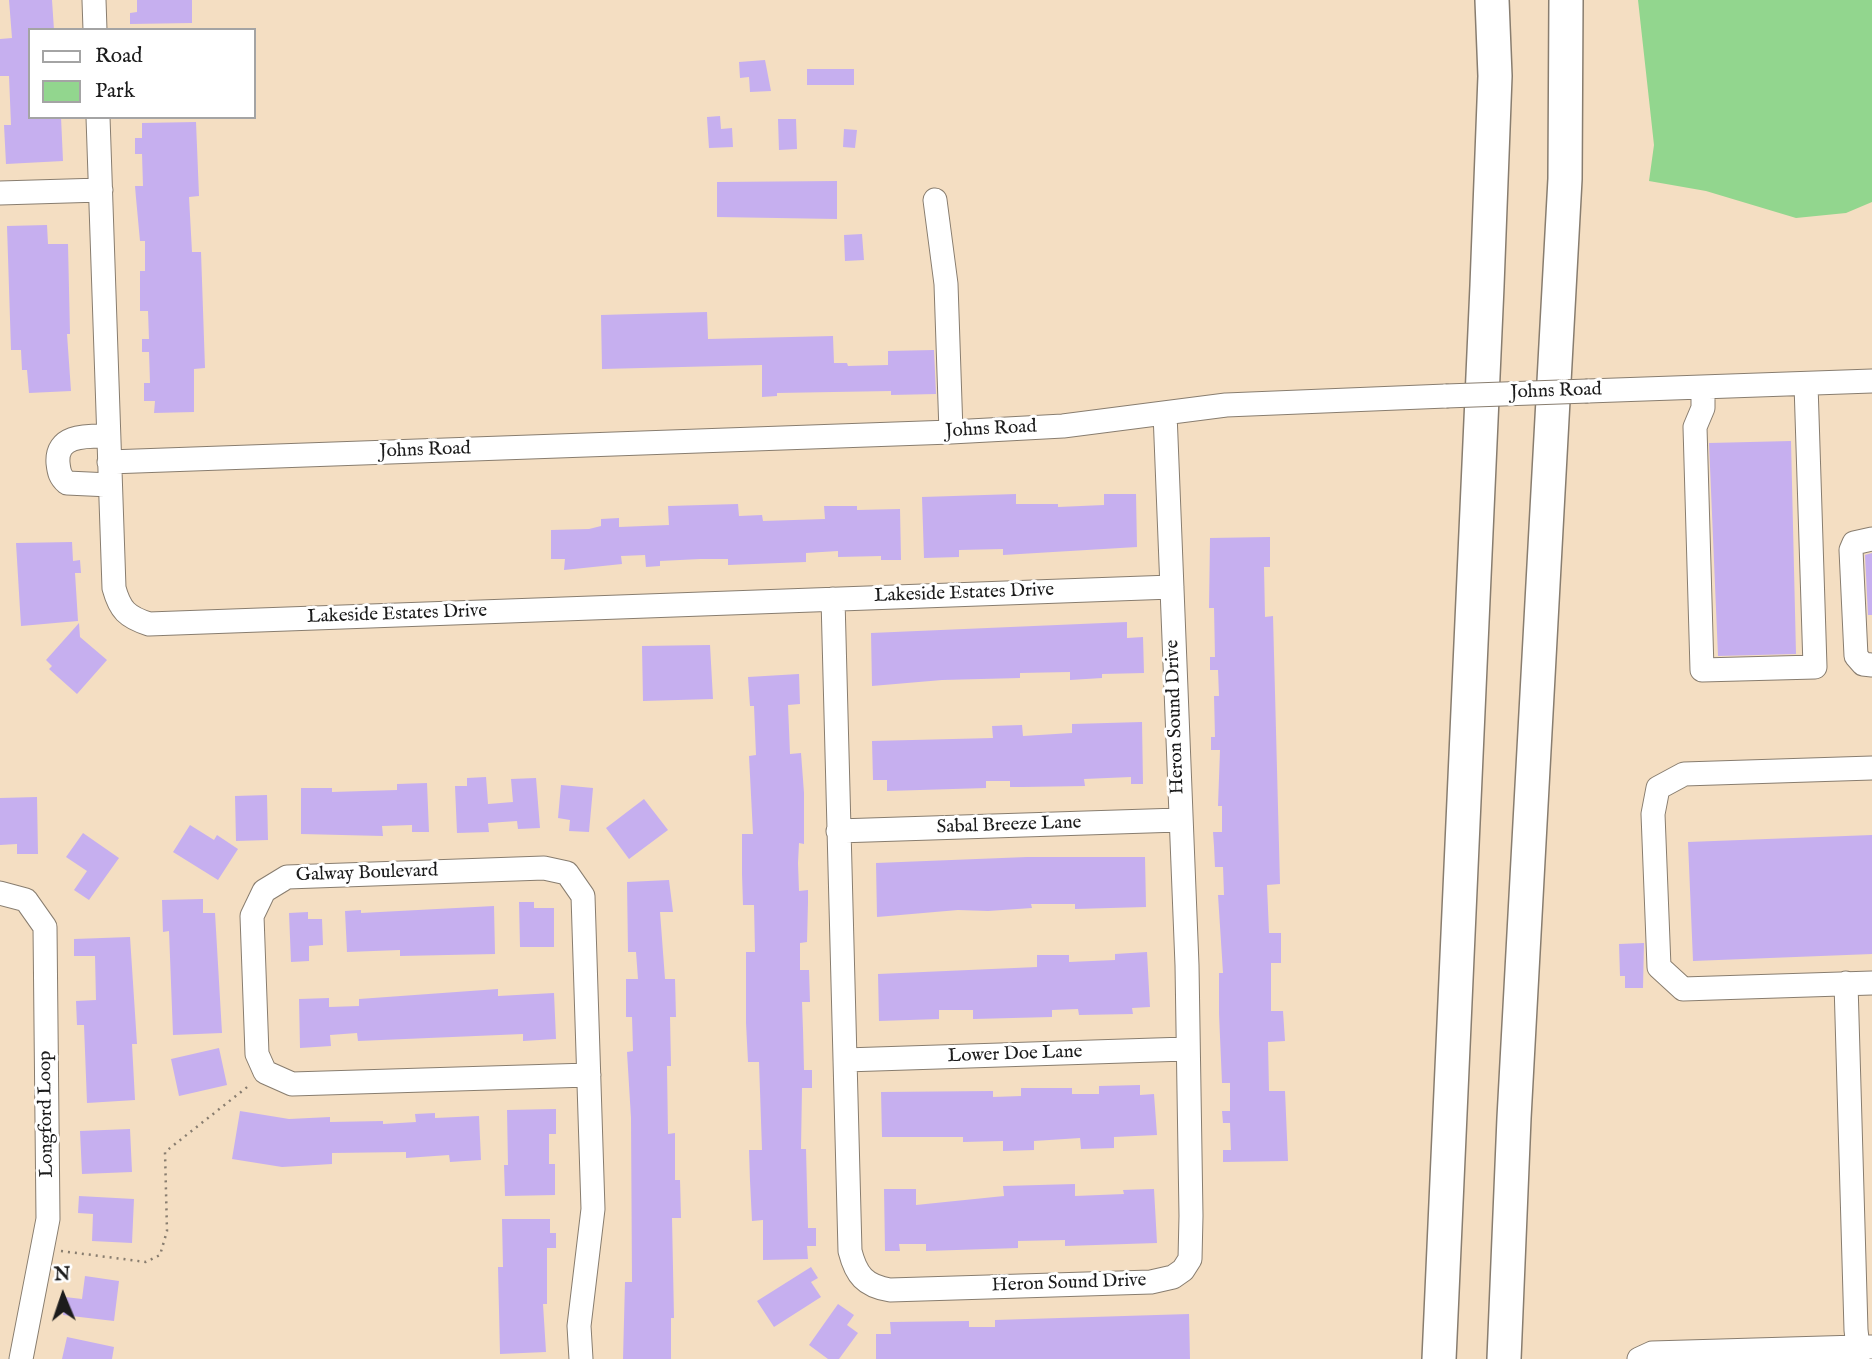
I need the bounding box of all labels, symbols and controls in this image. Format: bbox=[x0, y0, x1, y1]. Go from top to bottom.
legend bbox=[28, 28, 256, 119]
text: Road bbox=[95, 43, 142, 70]
text: Park bbox=[95, 78, 135, 105]
street label: Johns Road bbox=[1510, 379, 1602, 405]
street label: Johns Road bbox=[945, 416, 1037, 444]
street label: Johns Road bbox=[379, 438, 471, 464]
street label: Lakeside Estates Drive bbox=[874, 579, 1054, 609]
street label: Lakeside Estates Drive bbox=[307, 600, 487, 630]
street label: Heron Sound Drive bbox=[1162, 639, 1190, 795]
street label: Sabal Breeze Lane bbox=[936, 812, 1082, 840]
street label: Galway Boulevard bbox=[296, 860, 438, 888]
street label: Lower Doe Lane bbox=[947, 1041, 1083, 1069]
street label: Longford Loop bbox=[34, 1050, 60, 1178]
north arrow bbox=[28, 1261, 98, 1331]
text: N bbox=[54, 1263, 71, 1287]
street label: Heron Sound Drive bbox=[991, 1270, 1147, 1298]

